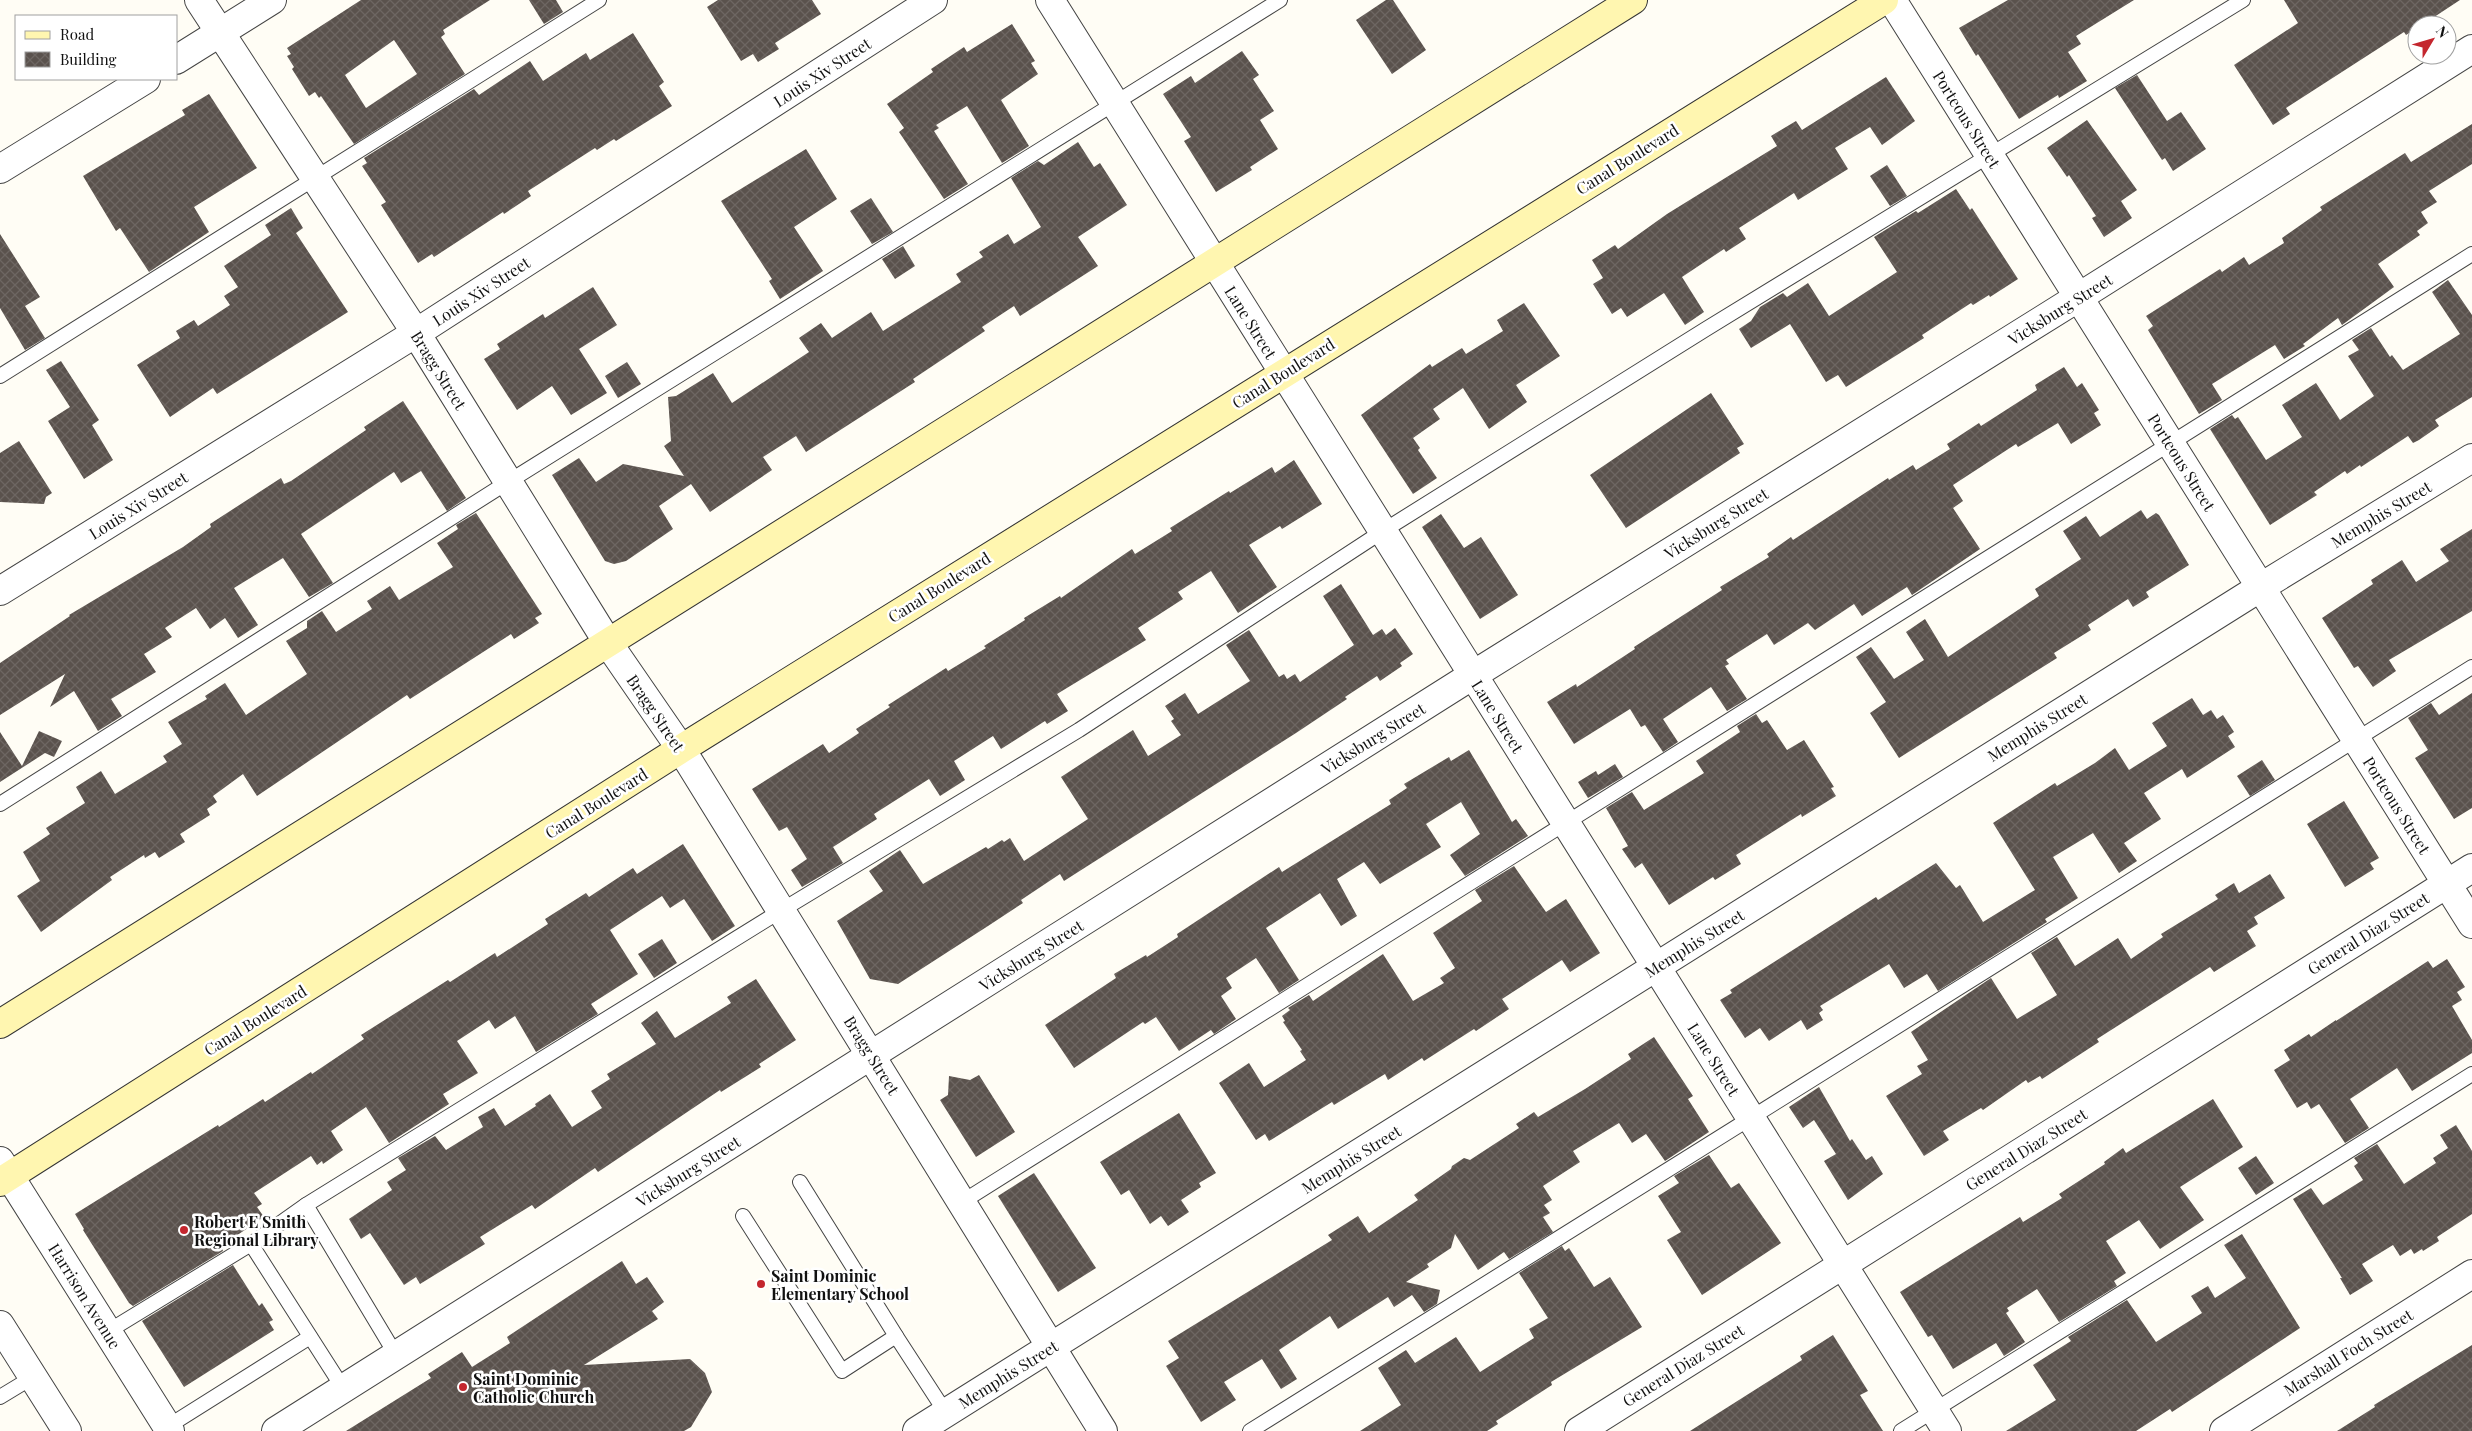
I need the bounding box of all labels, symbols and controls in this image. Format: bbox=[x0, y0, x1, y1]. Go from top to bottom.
legend bbox=[15, 15, 178, 80]
north arrow bbox=[2407, 15, 2457, 65]
text: N bbox=[2432, 22, 2453, 42]
text: Road bbox=[60, 24, 94, 44]
street label: Louis Xiv Street bbox=[769, 32, 875, 111]
text: Building bbox=[60, 49, 117, 69]
street label: Porteous Street bbox=[1929, 66, 2005, 172]
street label: Canal Boulevard bbox=[1572, 119, 1682, 199]
street label: Louis Xiv Street bbox=[428, 251, 534, 330]
street label: Vicksburg Street bbox=[2003, 268, 2116, 350]
street label: Lane Street bbox=[1220, 282, 1282, 363]
street label: Bragg Street bbox=[407, 327, 472, 414]
street label: Canal Boulevard bbox=[1228, 333, 1338, 413]
street label: Porteous Street bbox=[2144, 409, 2220, 515]
street label: Louis Xiv Street bbox=[85, 466, 191, 544]
street label: Memphis Street bbox=[2327, 476, 2435, 552]
street label: Vicksburg Street bbox=[1659, 482, 1772, 564]
street label: Canal Boulevard bbox=[884, 547, 994, 627]
street label: Bragg Street bbox=[622, 670, 690, 756]
street label: Lane Street bbox=[1467, 676, 1529, 757]
street label: Memphis Street bbox=[1983, 688, 2091, 766]
street label: Vicksburg Street bbox=[1316, 697, 1429, 779]
street label: Porteous Street bbox=[2359, 752, 2435, 858]
street label: Canal Boulevard bbox=[541, 763, 651, 843]
street label: General Diaz Street bbox=[2303, 887, 2433, 979]
street label: Memphis Street bbox=[1640, 904, 1748, 982]
street label: Vicksburg Street bbox=[974, 914, 1087, 996]
street label: Canal Boulevard bbox=[200, 980, 310, 1060]
street label: Bragg Street bbox=[840, 1012, 905, 1099]
street label: Lane Street bbox=[1683, 1019, 1745, 1100]
street label: General Diaz Street bbox=[1961, 1103, 2091, 1195]
street label: Memphis Street bbox=[1297, 1120, 1405, 1198]
street label: Vicksburg Street bbox=[631, 1130, 744, 1212]
place label: Robert E Smith Regional Library bbox=[194, 1211, 319, 1250]
marker: Robert E Smith Regional Library bbox=[178, 1224, 190, 1236]
street label: Harrison Avenue bbox=[44, 1239, 126, 1353]
place label: Saint Dominic Elementary School bbox=[771, 1265, 909, 1304]
marker: Saint Dominic Elementary School bbox=[755, 1278, 767, 1290]
street label: Marshall Foch Street bbox=[2280, 1304, 2417, 1400]
street label: General Diaz Street bbox=[1618, 1319, 1748, 1411]
street label: Memphis Street bbox=[954, 1335, 1062, 1413]
place label: Saint Dominic Catholic Church bbox=[473, 1368, 594, 1407]
marker: Saint Dominic Catholic Church bbox=[457, 1381, 469, 1393]

